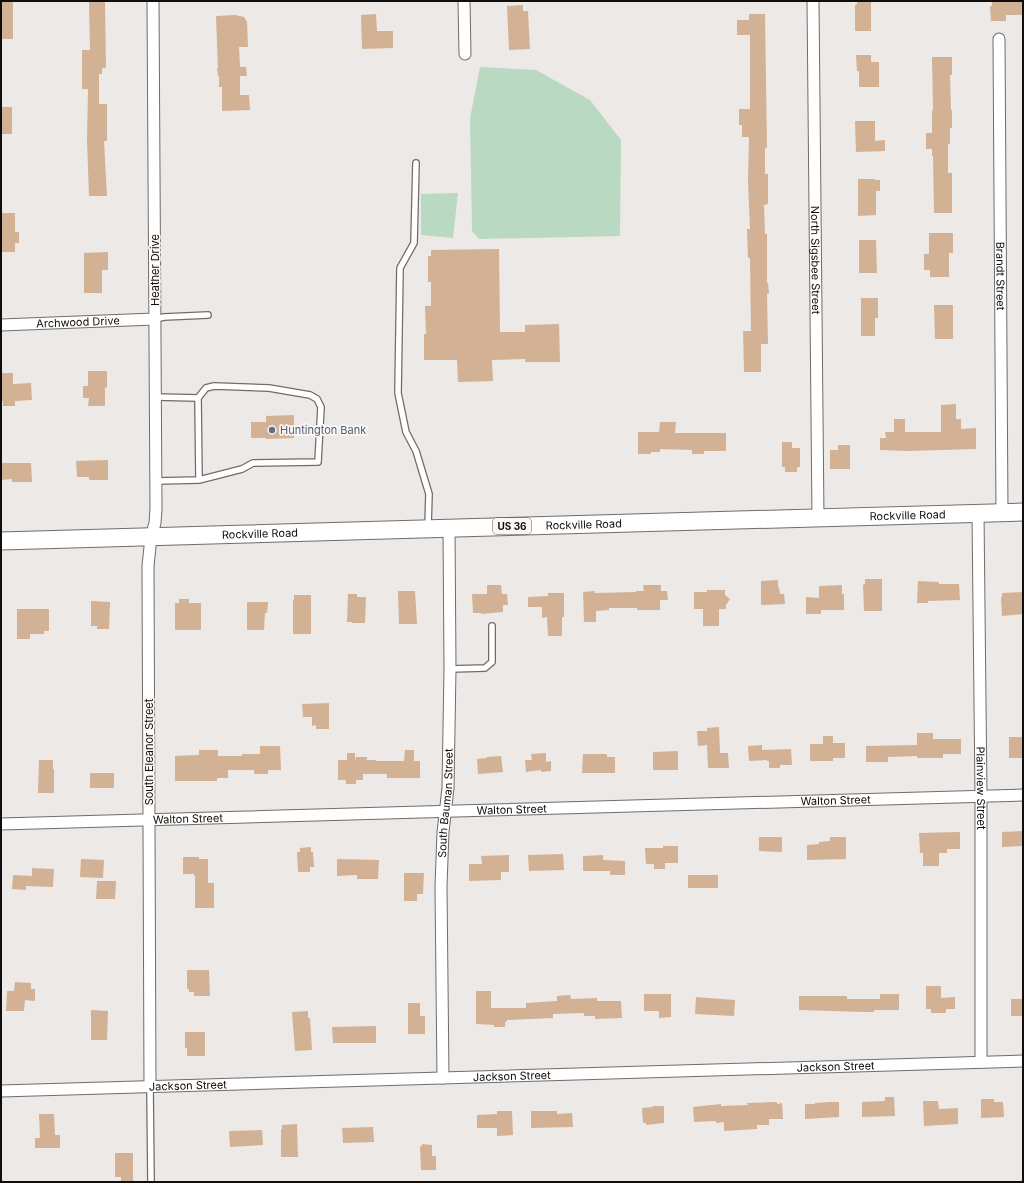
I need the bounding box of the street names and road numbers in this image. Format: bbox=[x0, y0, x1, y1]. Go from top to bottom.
street label: North Sigsbee Street bbox=[808, 206, 823, 315]
street label: Heather Drive bbox=[148, 234, 162, 306]
street label: Brandt Street bbox=[993, 242, 1008, 311]
street label: Archwood Drive bbox=[36, 313, 120, 331]
street label: Rockville Road bbox=[869, 507, 946, 523]
street label: Rockville Road bbox=[546, 516, 622, 533]
road number: US 36 bbox=[493, 518, 531, 534]
street label: Rockville Road bbox=[222, 526, 298, 542]
street label: South Eleanor Street bbox=[142, 698, 156, 805]
street label: Plainview Street bbox=[973, 746, 988, 830]
street label: South Bauman Street bbox=[435, 748, 456, 858]
street label: Walton Street bbox=[800, 792, 871, 808]
street label: Walton Street bbox=[477, 802, 547, 817]
street label: Walton Street bbox=[153, 811, 224, 827]
street label: Jackson Street bbox=[796, 1058, 875, 1075]
street label: Jackson Street bbox=[473, 1068, 551, 1084]
street label: Jackson Street bbox=[149, 1077, 227, 1094]

